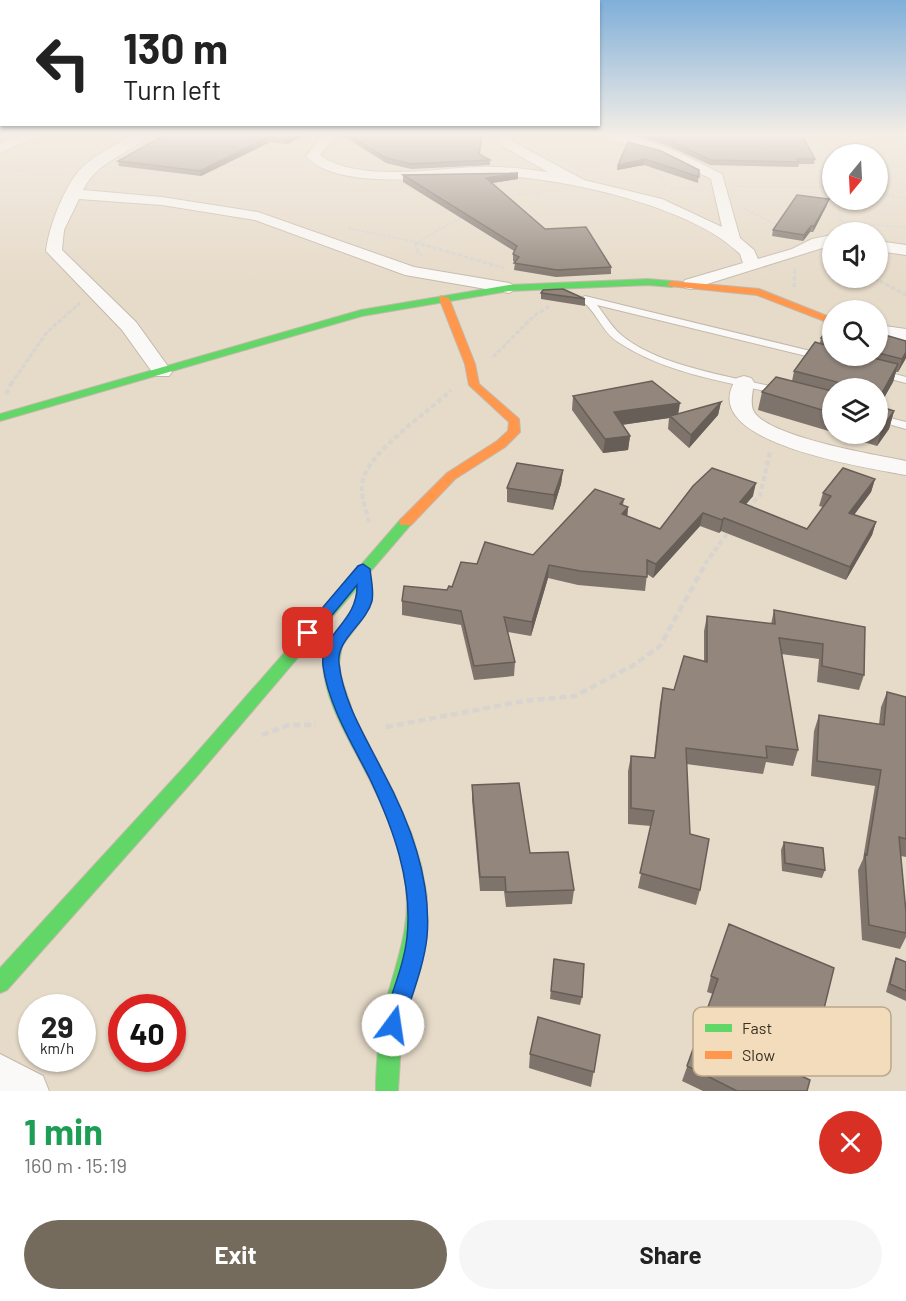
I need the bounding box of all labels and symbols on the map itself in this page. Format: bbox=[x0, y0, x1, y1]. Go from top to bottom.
north arrow bbox=[822, 144, 888, 210]
pin bbox=[282, 607, 333, 658]
position arrow bbox=[361, 993, 425, 1057]
speed limit sign: 40 bbox=[108, 994, 186, 1072]
legend bbox=[693, 1007, 891, 1076]
text: Fast bbox=[742, 1018, 772, 1037]
text: Slow bbox=[742, 1045, 775, 1064]

